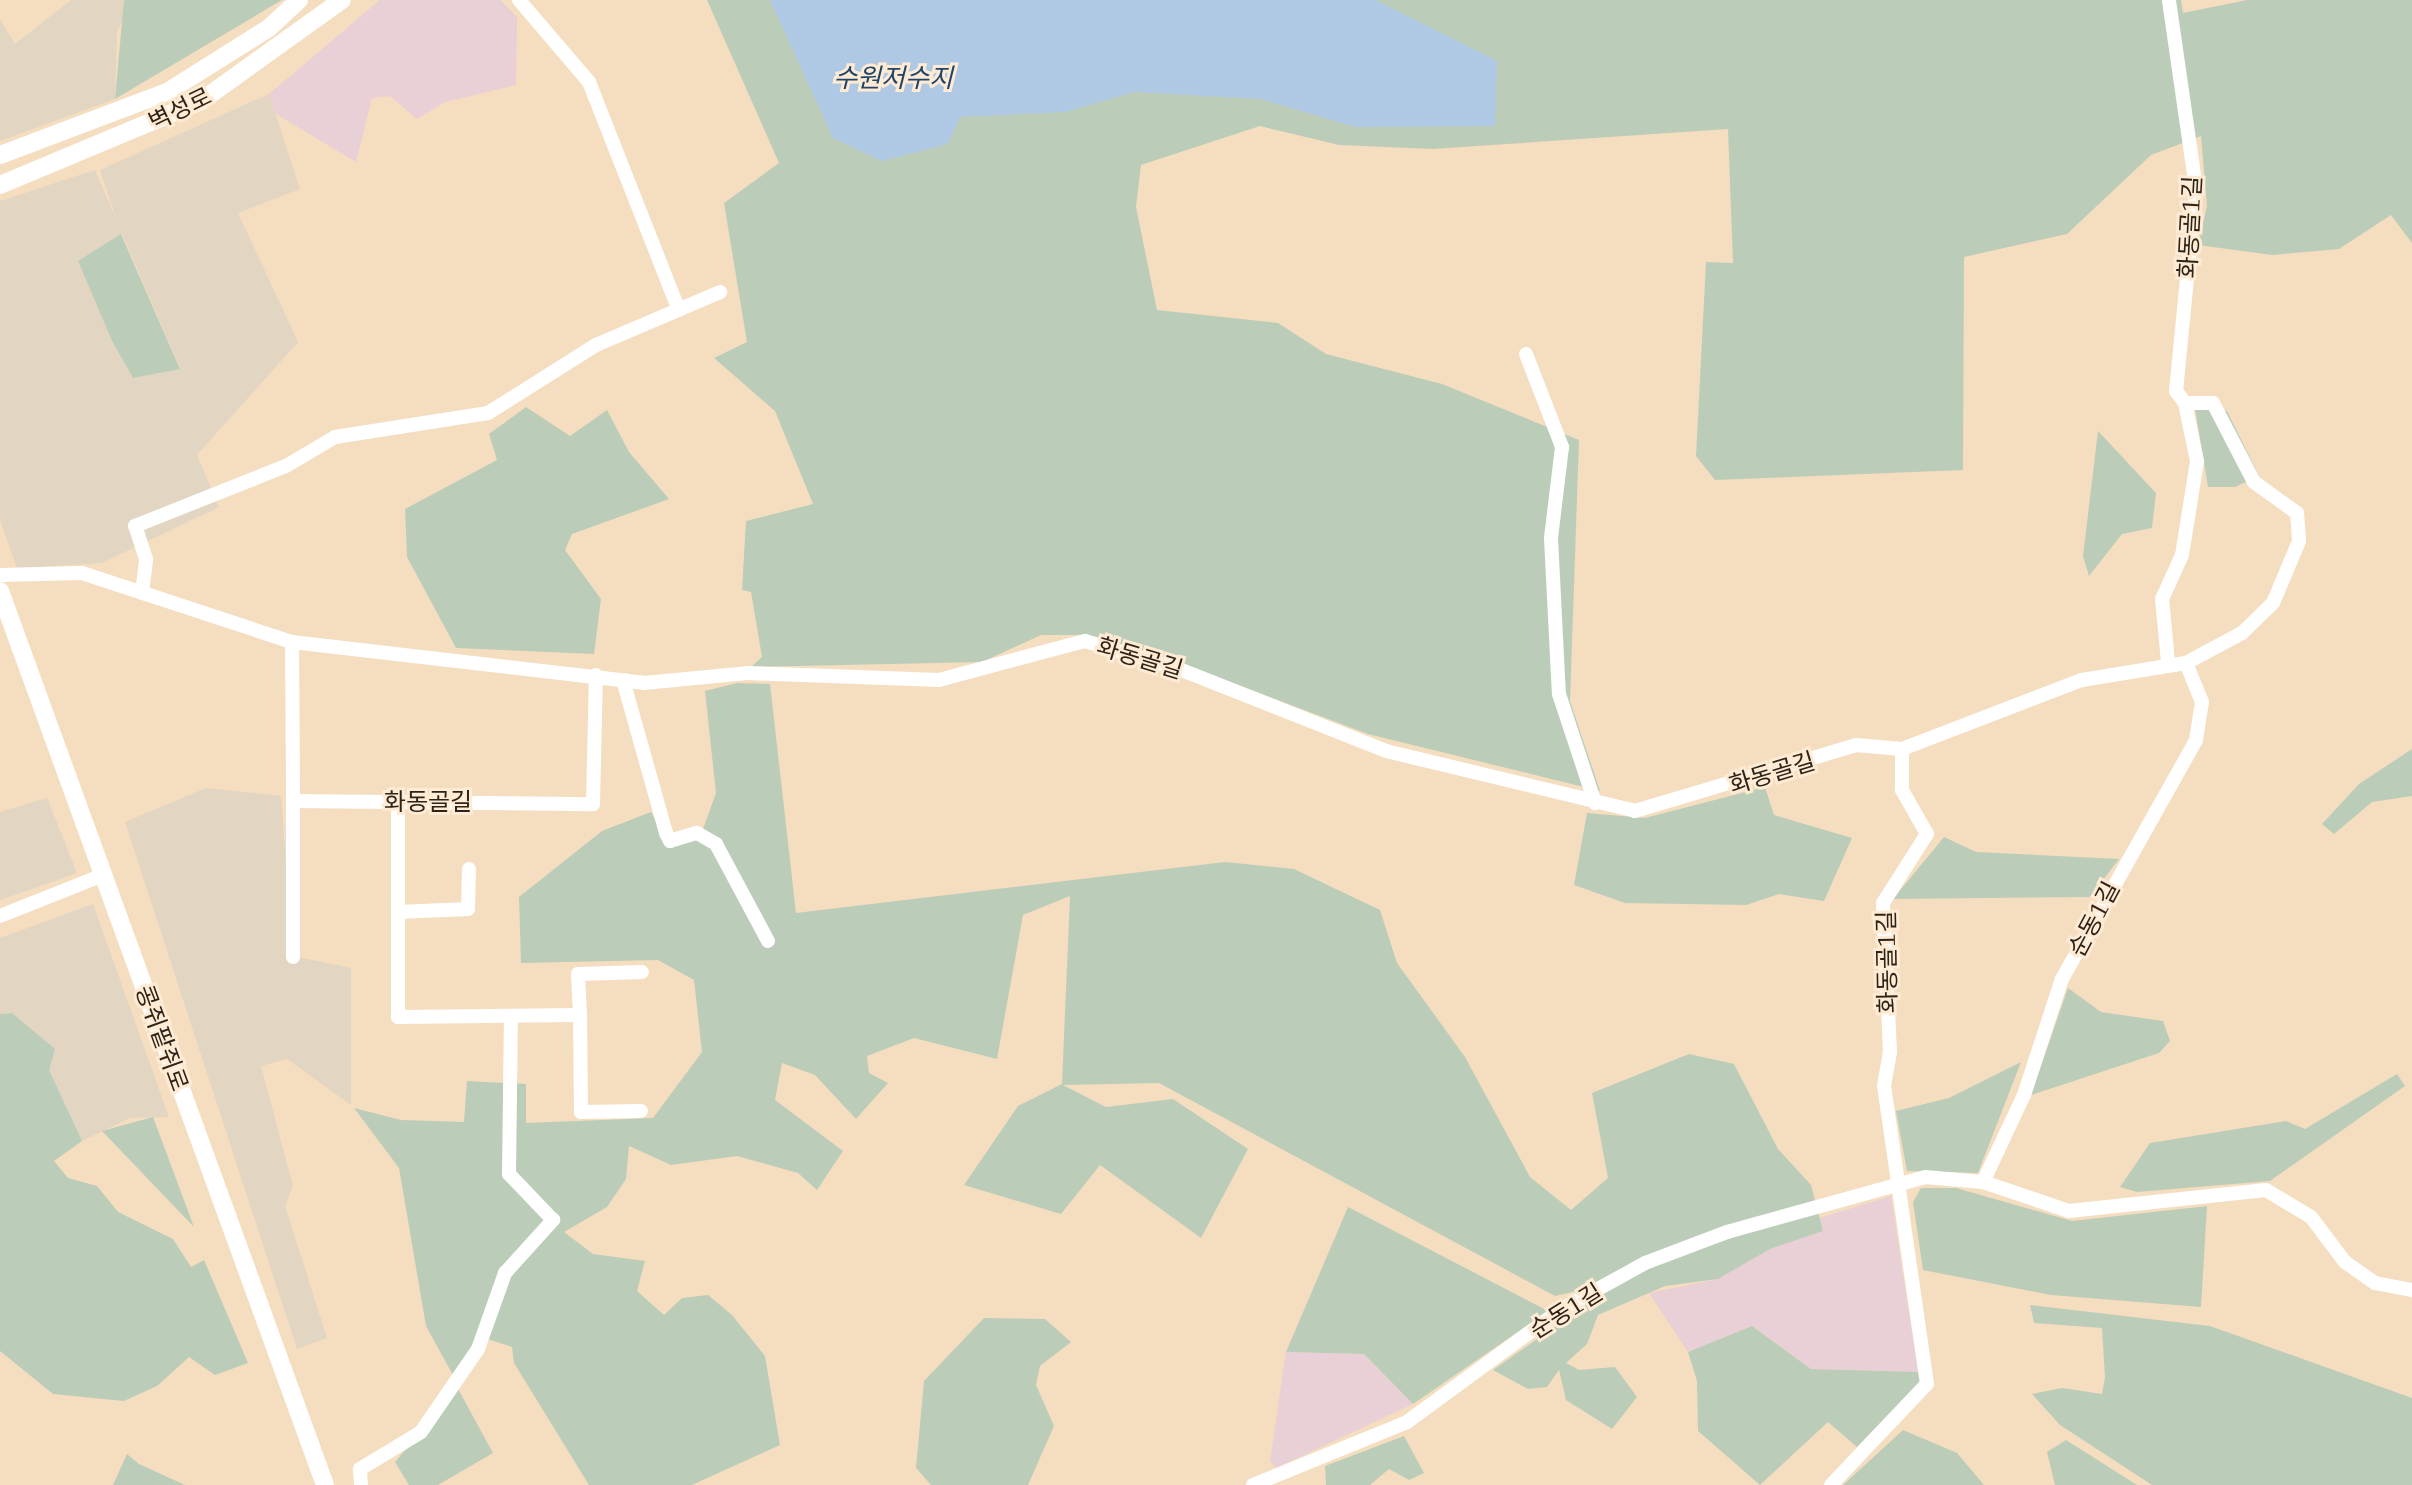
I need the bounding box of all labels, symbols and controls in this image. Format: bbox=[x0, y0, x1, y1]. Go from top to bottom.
water label: 수원저수지 bbox=[833, 62, 953, 94]
street label: 벽성로 bbox=[144, 82, 216, 136]
street label: 화동골1길 bbox=[2173, 175, 2207, 279]
street label: 화동골길 bbox=[1094, 631, 1186, 685]
street label: 화동골길 bbox=[1726, 746, 1818, 800]
street label: 화동골길 bbox=[384, 788, 472, 816]
street label: 순동1길 bbox=[2062, 877, 2126, 961]
street label: 화동골1길 bbox=[1872, 910, 1902, 1014]
street label: 콩쥐팥쥐로 bbox=[130, 981, 194, 1095]
street label: 순동1길 bbox=[1524, 1277, 1608, 1345]

